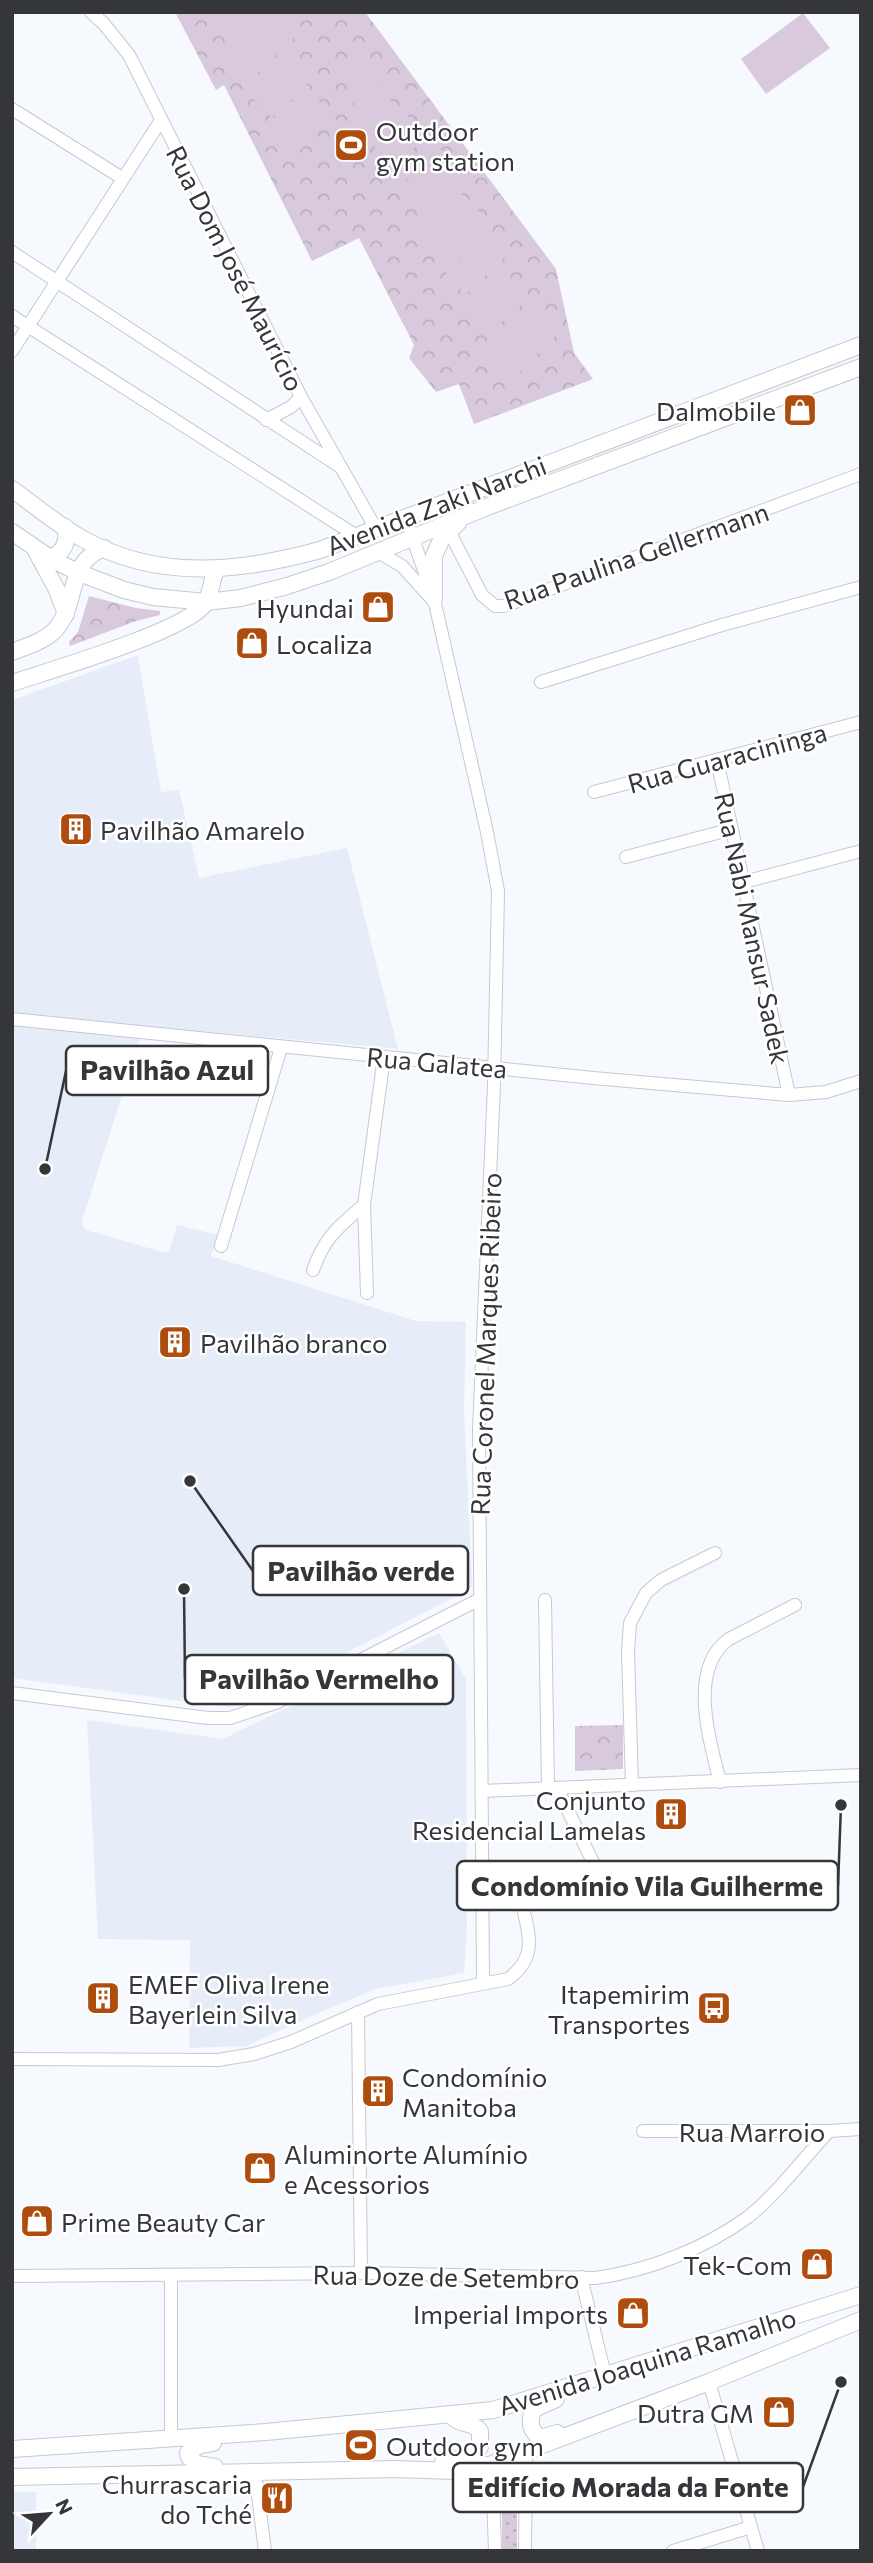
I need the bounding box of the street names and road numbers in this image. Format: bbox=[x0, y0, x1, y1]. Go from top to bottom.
street label: Rua Dom José Maurício bbox=[161, 140, 311, 396]
street label: Avenida Zaki Narchi bbox=[322, 449, 550, 561]
street label: Rua Paulina Gellermann bbox=[500, 495, 772, 615]
street label: Rua Guaracininga bbox=[624, 716, 830, 798]
street label: Rua Nabi Mansur Sadek bbox=[709, 789, 797, 1067]
street label: Rua Galatea bbox=[365, 1040, 509, 1084]
street label: Rua Coronel Marques Ribeiro bbox=[464, 1172, 506, 1516]
street label: Rua Marroio bbox=[679, 2116, 825, 2147]
street label: Rua Doze de Setembro bbox=[312, 2258, 580, 2294]
street label: Avenida Joaquina Ramalho bbox=[494, 2301, 800, 2421]

